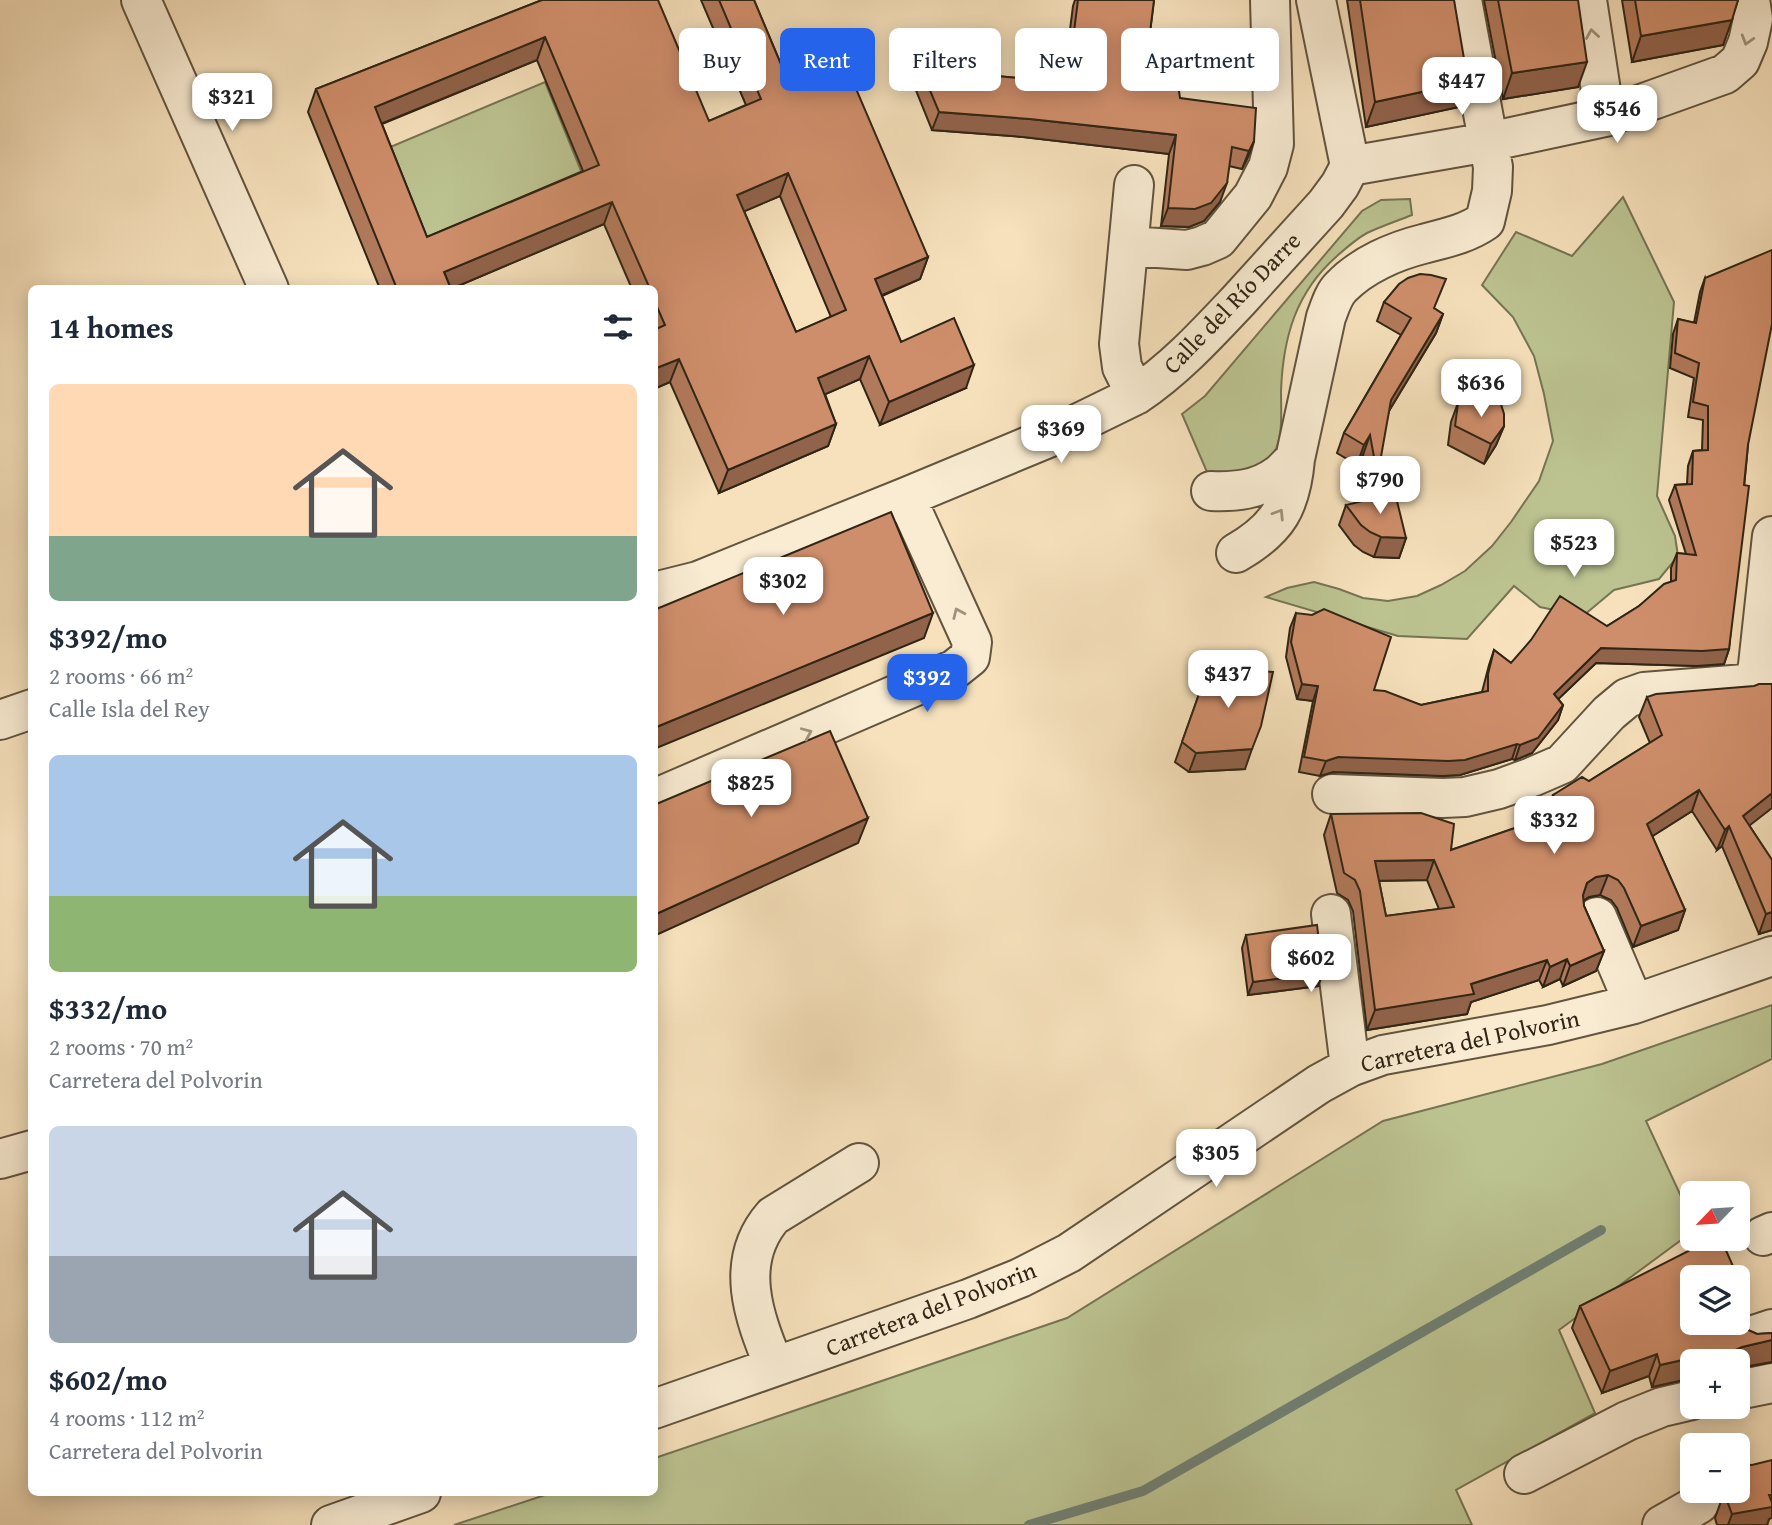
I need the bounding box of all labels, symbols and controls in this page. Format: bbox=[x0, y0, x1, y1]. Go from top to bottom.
chip: Buy bbox=[679, 28, 766, 91]
chip: Rent bbox=[780, 28, 875, 91]
chip: Filters bbox=[889, 28, 1001, 91]
chip: New bbox=[1015, 28, 1107, 91]
chip: Apartment bbox=[1121, 28, 1279, 91]
one-way arrow bbox=[1585, 29, 1600, 40]
one-way arrow bbox=[1741, 34, 1756, 46]
pin: $447 bbox=[1421, 58, 1503, 117]
text: $447 bbox=[1438, 63, 1486, 96]
pin: $321 bbox=[191, 74, 273, 133]
text: $321 bbox=[208, 79, 256, 112]
pin: $546 bbox=[1576, 86, 1658, 145]
text: $546 bbox=[1593, 91, 1641, 124]
street label: Calle del Río Darre bbox=[1155, 224, 1309, 381]
text: 14 homes bbox=[49, 305, 174, 349]
icon: filters bbox=[599, 308, 637, 346]
pin: $636 bbox=[1440, 360, 1522, 419]
text: $636 bbox=[1457, 365, 1505, 398]
pin: $369 bbox=[1020, 406, 1102, 465]
text: $369 bbox=[1037, 411, 1085, 444]
icon: home bbox=[280, 430, 406, 556]
pin: $790 bbox=[1339, 456, 1421, 516]
text: $790 bbox=[1356, 462, 1404, 495]
one-way arrow bbox=[1271, 509, 1284, 522]
pin: $523 bbox=[1533, 520, 1615, 579]
text: $523 bbox=[1550, 525, 1598, 558]
pin: $302 bbox=[742, 558, 824, 617]
text: $302 bbox=[759, 563, 807, 596]
one-way arrow bbox=[952, 608, 966, 620]
text: $392/mo bbox=[49, 615, 167, 659]
pin: $437 bbox=[1187, 650, 1269, 710]
pin: $392 bbox=[886, 654, 968, 714]
text: $437 bbox=[1204, 656, 1252, 689]
text: 2 rooms · 66 m² bbox=[49, 659, 193, 692]
text: $392 bbox=[903, 660, 951, 693]
text: Calle Isla del Rey bbox=[49, 692, 210, 725]
one-way arrow bbox=[800, 727, 812, 741]
pin: $825 bbox=[710, 760, 792, 819]
text: $825 bbox=[727, 765, 775, 798]
pin: $332 bbox=[1513, 796, 1595, 856]
icon: home bbox=[280, 801, 406, 927]
text: $332 bbox=[1530, 802, 1578, 835]
pin: $602 bbox=[1270, 934, 1352, 994]
text: $602 bbox=[1287, 940, 1335, 973]
text: $332/mo bbox=[49, 986, 167, 1030]
street label: Carretera del Polvorin bbox=[1357, 1000, 1583, 1081]
text: 2 rooms · 70 m² bbox=[49, 1030, 193, 1063]
text: Carretera del Polvorin bbox=[49, 1063, 263, 1096]
pin: $305 bbox=[1175, 1130, 1257, 1189]
text: $305 bbox=[1192, 1135, 1240, 1168]
icon: home bbox=[280, 1172, 406, 1298]
north arrow bbox=[1680, 1181, 1750, 1251]
map controls bbox=[1680, 1181, 1750, 1503]
street label: Carretera del Polvorin bbox=[821, 1252, 1042, 1365]
button: layers bbox=[1680, 1265, 1750, 1335]
button: + bbox=[1680, 1349, 1750, 1419]
text: $602/mo bbox=[49, 1357, 167, 1401]
text: 4 rooms · 112 m² bbox=[49, 1401, 204, 1434]
button: − bbox=[1680, 1433, 1750, 1503]
text: Carretera del Polvorin bbox=[49, 1434, 263, 1467]

